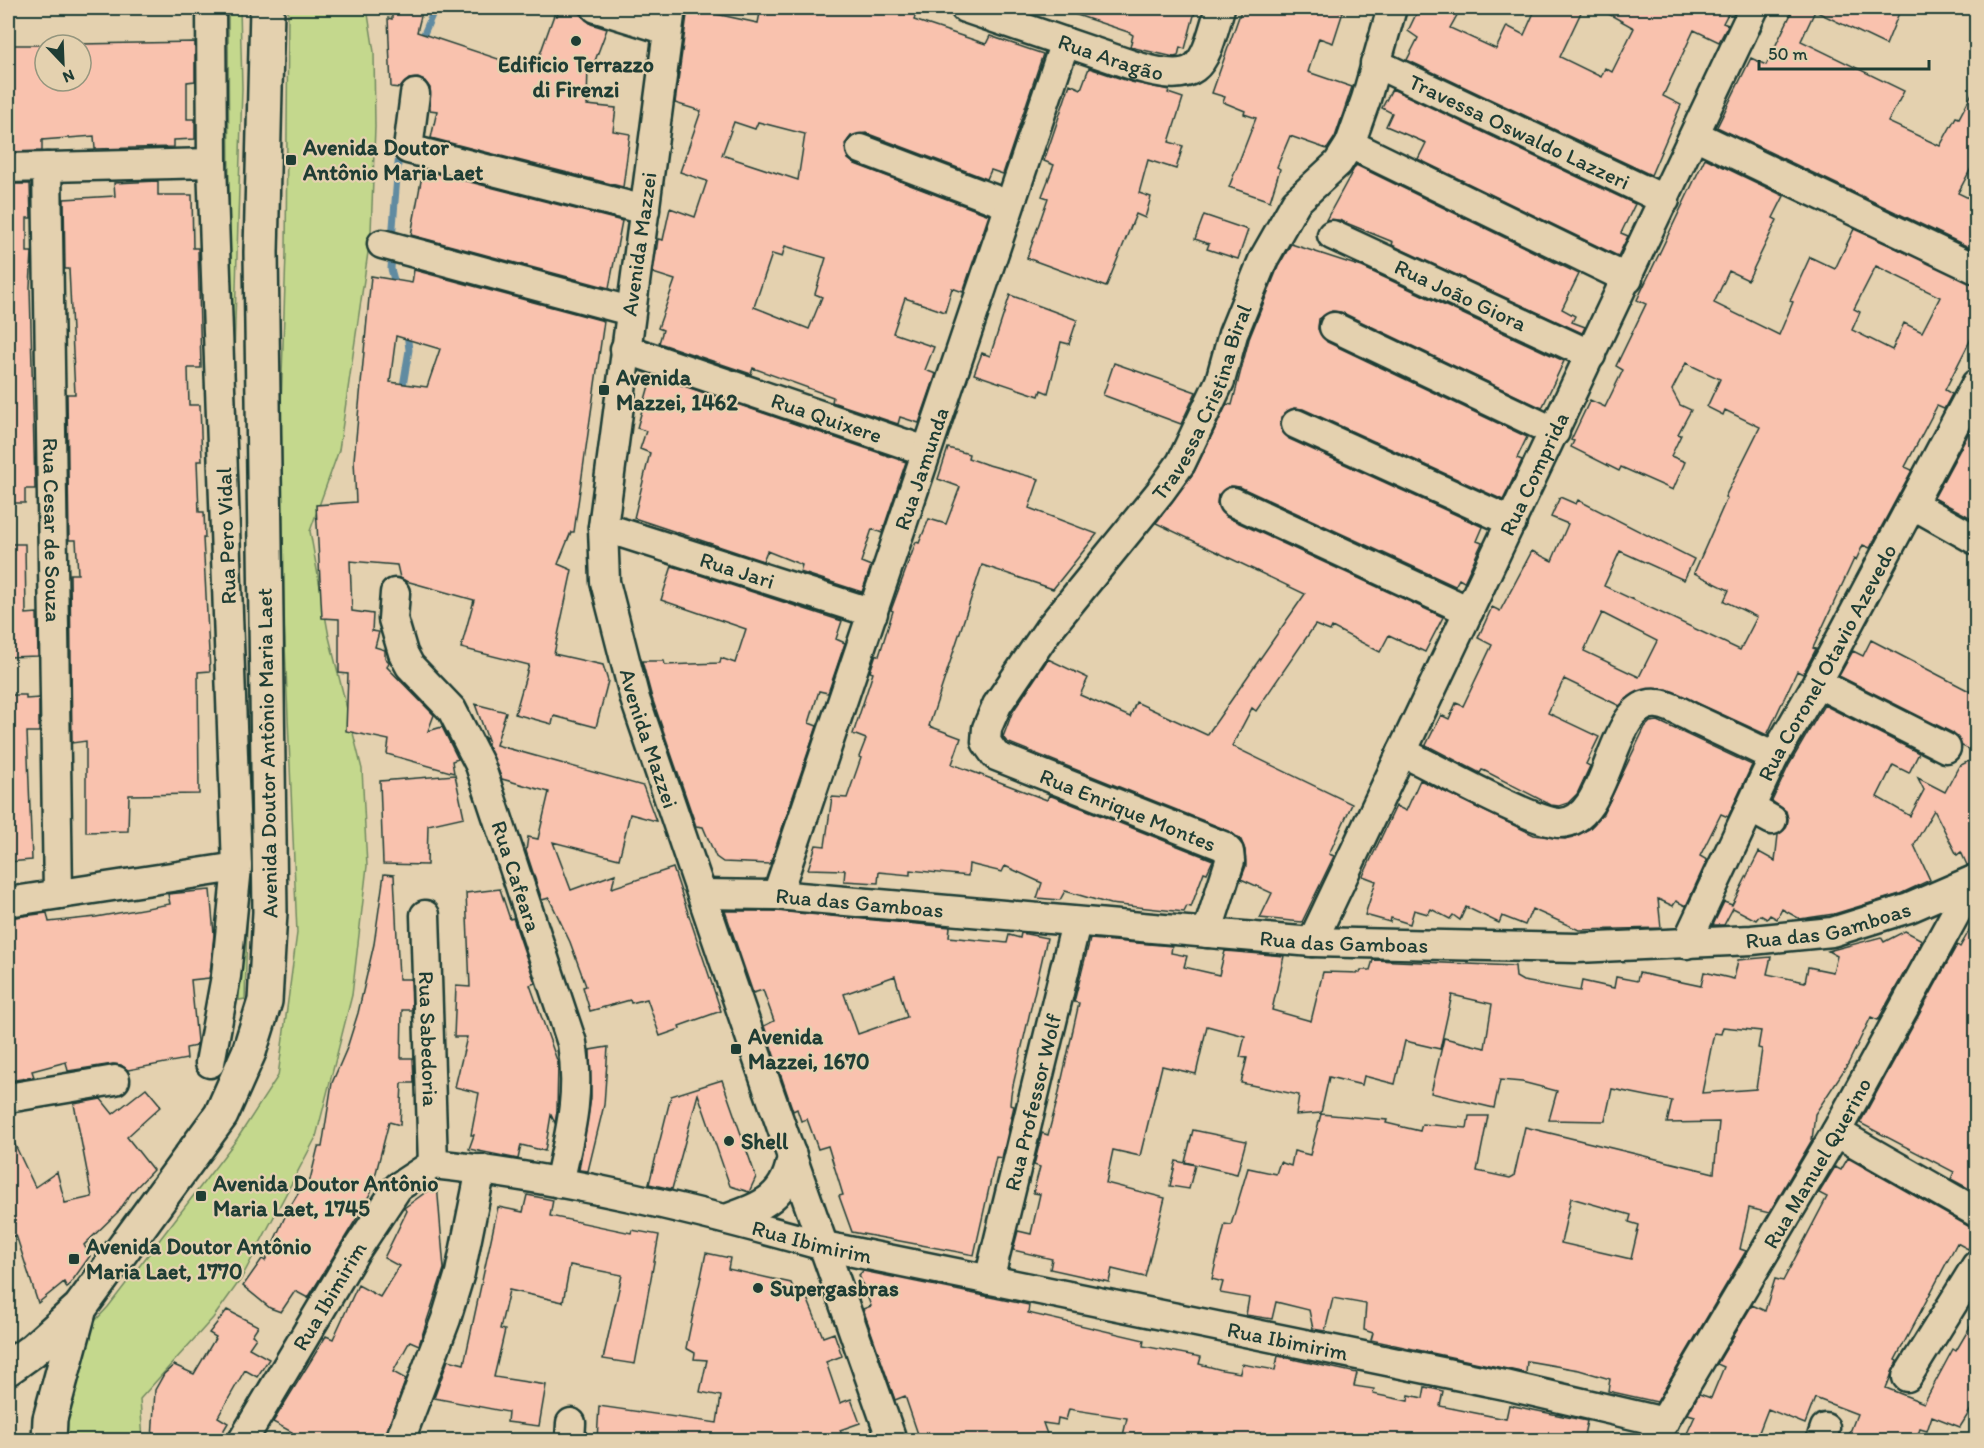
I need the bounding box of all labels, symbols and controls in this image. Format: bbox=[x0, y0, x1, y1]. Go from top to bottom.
street label: Rua Aragão bbox=[1055, 27, 1166, 86]
north arrow bbox=[33, 33, 93, 93]
scale bar bbox=[1759, 33, 1928, 71]
marker: Edificio Terrazzo di Firenzi bbox=[569, 34, 583, 48]
text: 50 m bbox=[1768, 43, 1808, 65]
place label: Edificio Terrazzo di Firenzi bbox=[498, 51, 654, 103]
text: N bbox=[60, 65, 77, 87]
street label: Travessa Oswaldo Lazzeri bbox=[1405, 68, 1635, 195]
place label: Avenida Doutor Antônio Maria Laet bbox=[302, 134, 484, 186]
marker: Avenida Doutor Antônio Maria Laet bbox=[284, 153, 298, 167]
street label: Avenida Mazzei bbox=[616, 170, 662, 318]
street label: Rua João Giora bbox=[1391, 252, 1532, 337]
street label: Travessa Cristina Biral bbox=[1145, 300, 1257, 506]
place label: Avenida Mazzei, 1462 bbox=[615, 364, 738, 416]
marker: Avenida Mazzei, 1462 bbox=[597, 383, 611, 397]
street label: Rua Quixere bbox=[768, 386, 886, 449]
street label: Rua Jamunda bbox=[888, 404, 954, 534]
street label: Rua Comprida bbox=[1493, 408, 1574, 540]
street label: Rua Cesar de Souza bbox=[38, 437, 67, 623]
street label: Rua Pero Vidal bbox=[210, 467, 242, 605]
street label: Rua Coronel Otavio Azevedo bbox=[1751, 539, 1902, 785]
street label: Rua Jari bbox=[696, 545, 778, 594]
street label: Avenida Doutor Antônio Maria Laet bbox=[251, 588, 283, 918]
street label: Avenida Mazzei bbox=[614, 666, 685, 812]
street label: Rua Enrique Montes bbox=[1036, 762, 1220, 858]
street label: Rua Cafeara bbox=[486, 817, 548, 936]
street label: Rua das Gamboas bbox=[775, 881, 945, 923]
street label: Rua das Gamboas bbox=[1744, 895, 1914, 954]
street label: Rua das Gamboas bbox=[1259, 924, 1429, 958]
street label: Rua Sabedoria bbox=[413, 971, 445, 1108]
street label: Rua Professor Wolf bbox=[998, 1010, 1067, 1193]
place label: Avenida Mazzei, 1670 bbox=[747, 1023, 870, 1075]
marker: Avenida Mazzei, 1670 bbox=[729, 1042, 743, 1056]
street label: Rua Manuel Querino bbox=[1756, 1073, 1877, 1253]
place label: Shell bbox=[741, 1128, 789, 1155]
marker: Shell bbox=[722, 1134, 736, 1148]
place label: Avenida Doutor Antônio Maria Laet, 1745 bbox=[212, 1170, 438, 1222]
marker: Avenida Doutor Antônio Maria Laet, 1745 bbox=[194, 1189, 208, 1203]
street label: Rua Ibimirim bbox=[749, 1213, 875, 1269]
place label: Avenida Doutor Antônio Maria Laet, 1770 bbox=[85, 1233, 311, 1285]
street label: Rua Ibimirim bbox=[286, 1235, 372, 1355]
marker: Avenida Doutor Antônio Maria Laet, 1770 bbox=[67, 1252, 81, 1266]
place label: Supergasbras bbox=[770, 1275, 899, 1302]
marker: Supergasbras bbox=[751, 1281, 765, 1295]
street label: Rua Ibimirim bbox=[1225, 1315, 1351, 1366]

